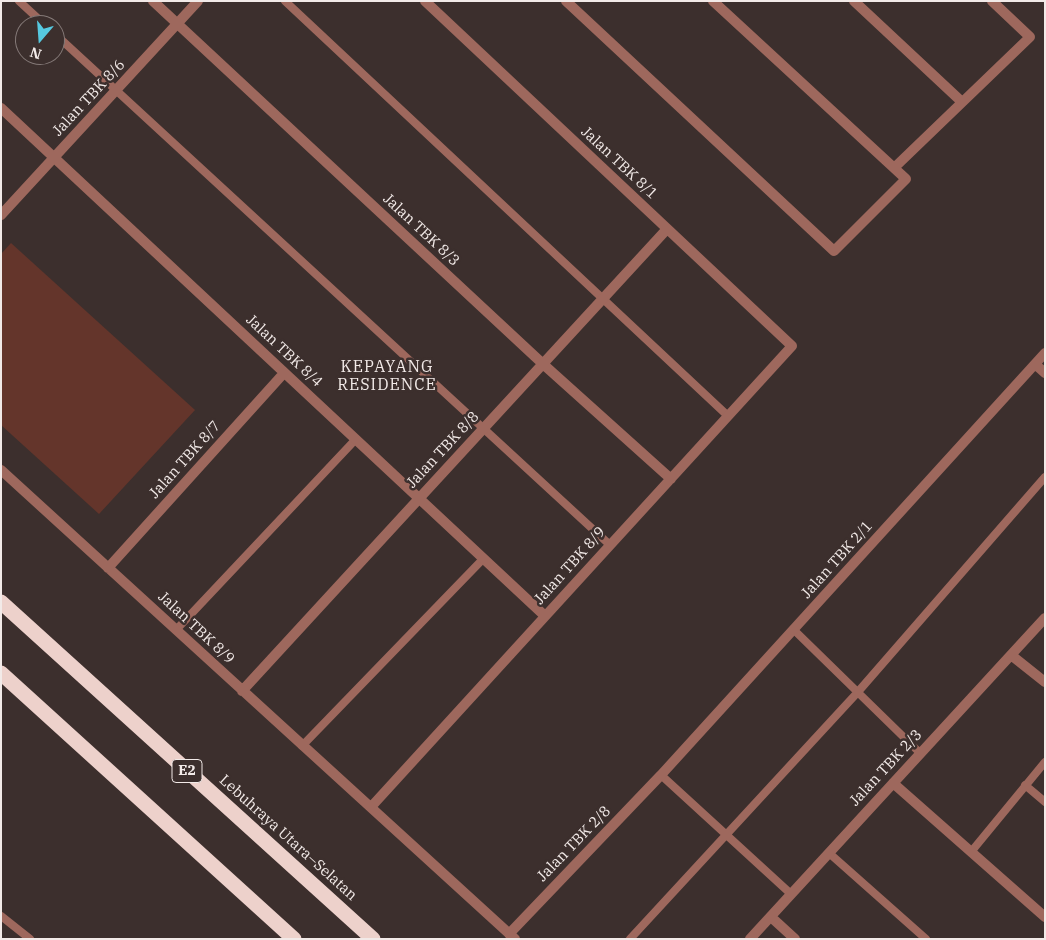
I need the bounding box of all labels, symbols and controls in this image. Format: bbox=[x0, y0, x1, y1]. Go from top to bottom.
north arrow bbox=[15, 15, 65, 65]
text: N bbox=[28, 43, 44, 64]
street label: Jalan TBK 8/6 bbox=[49, 56, 129, 140]
street label: Jalan TBK 8/1 bbox=[577, 123, 661, 203]
street label: Jalan TBK 8/3 bbox=[379, 190, 463, 270]
street label: Jalan TBK 8/4 bbox=[242, 311, 326, 391]
district label: KEPAYANG RESIDENCE bbox=[336, 357, 438, 395]
street label: Jalan TBK 8/8 bbox=[403, 408, 483, 492]
street label: Jalan TBK 8/7 bbox=[145, 418, 225, 502]
street label: Jalan TBK 2/1 bbox=[797, 518, 877, 602]
street label: Jalan TBK 8/9 bbox=[530, 524, 610, 608]
street label: Jalan TBK 8/9 bbox=[154, 588, 238, 668]
street label: Jalan TBK 2/3 bbox=[846, 726, 926, 810]
road number: E2 bbox=[172, 759, 202, 782]
street label: Lebuhraya Utara–Selatan bbox=[215, 771, 361, 905]
street label: Jalan TBK 2/8 bbox=[533, 802, 615, 886]

